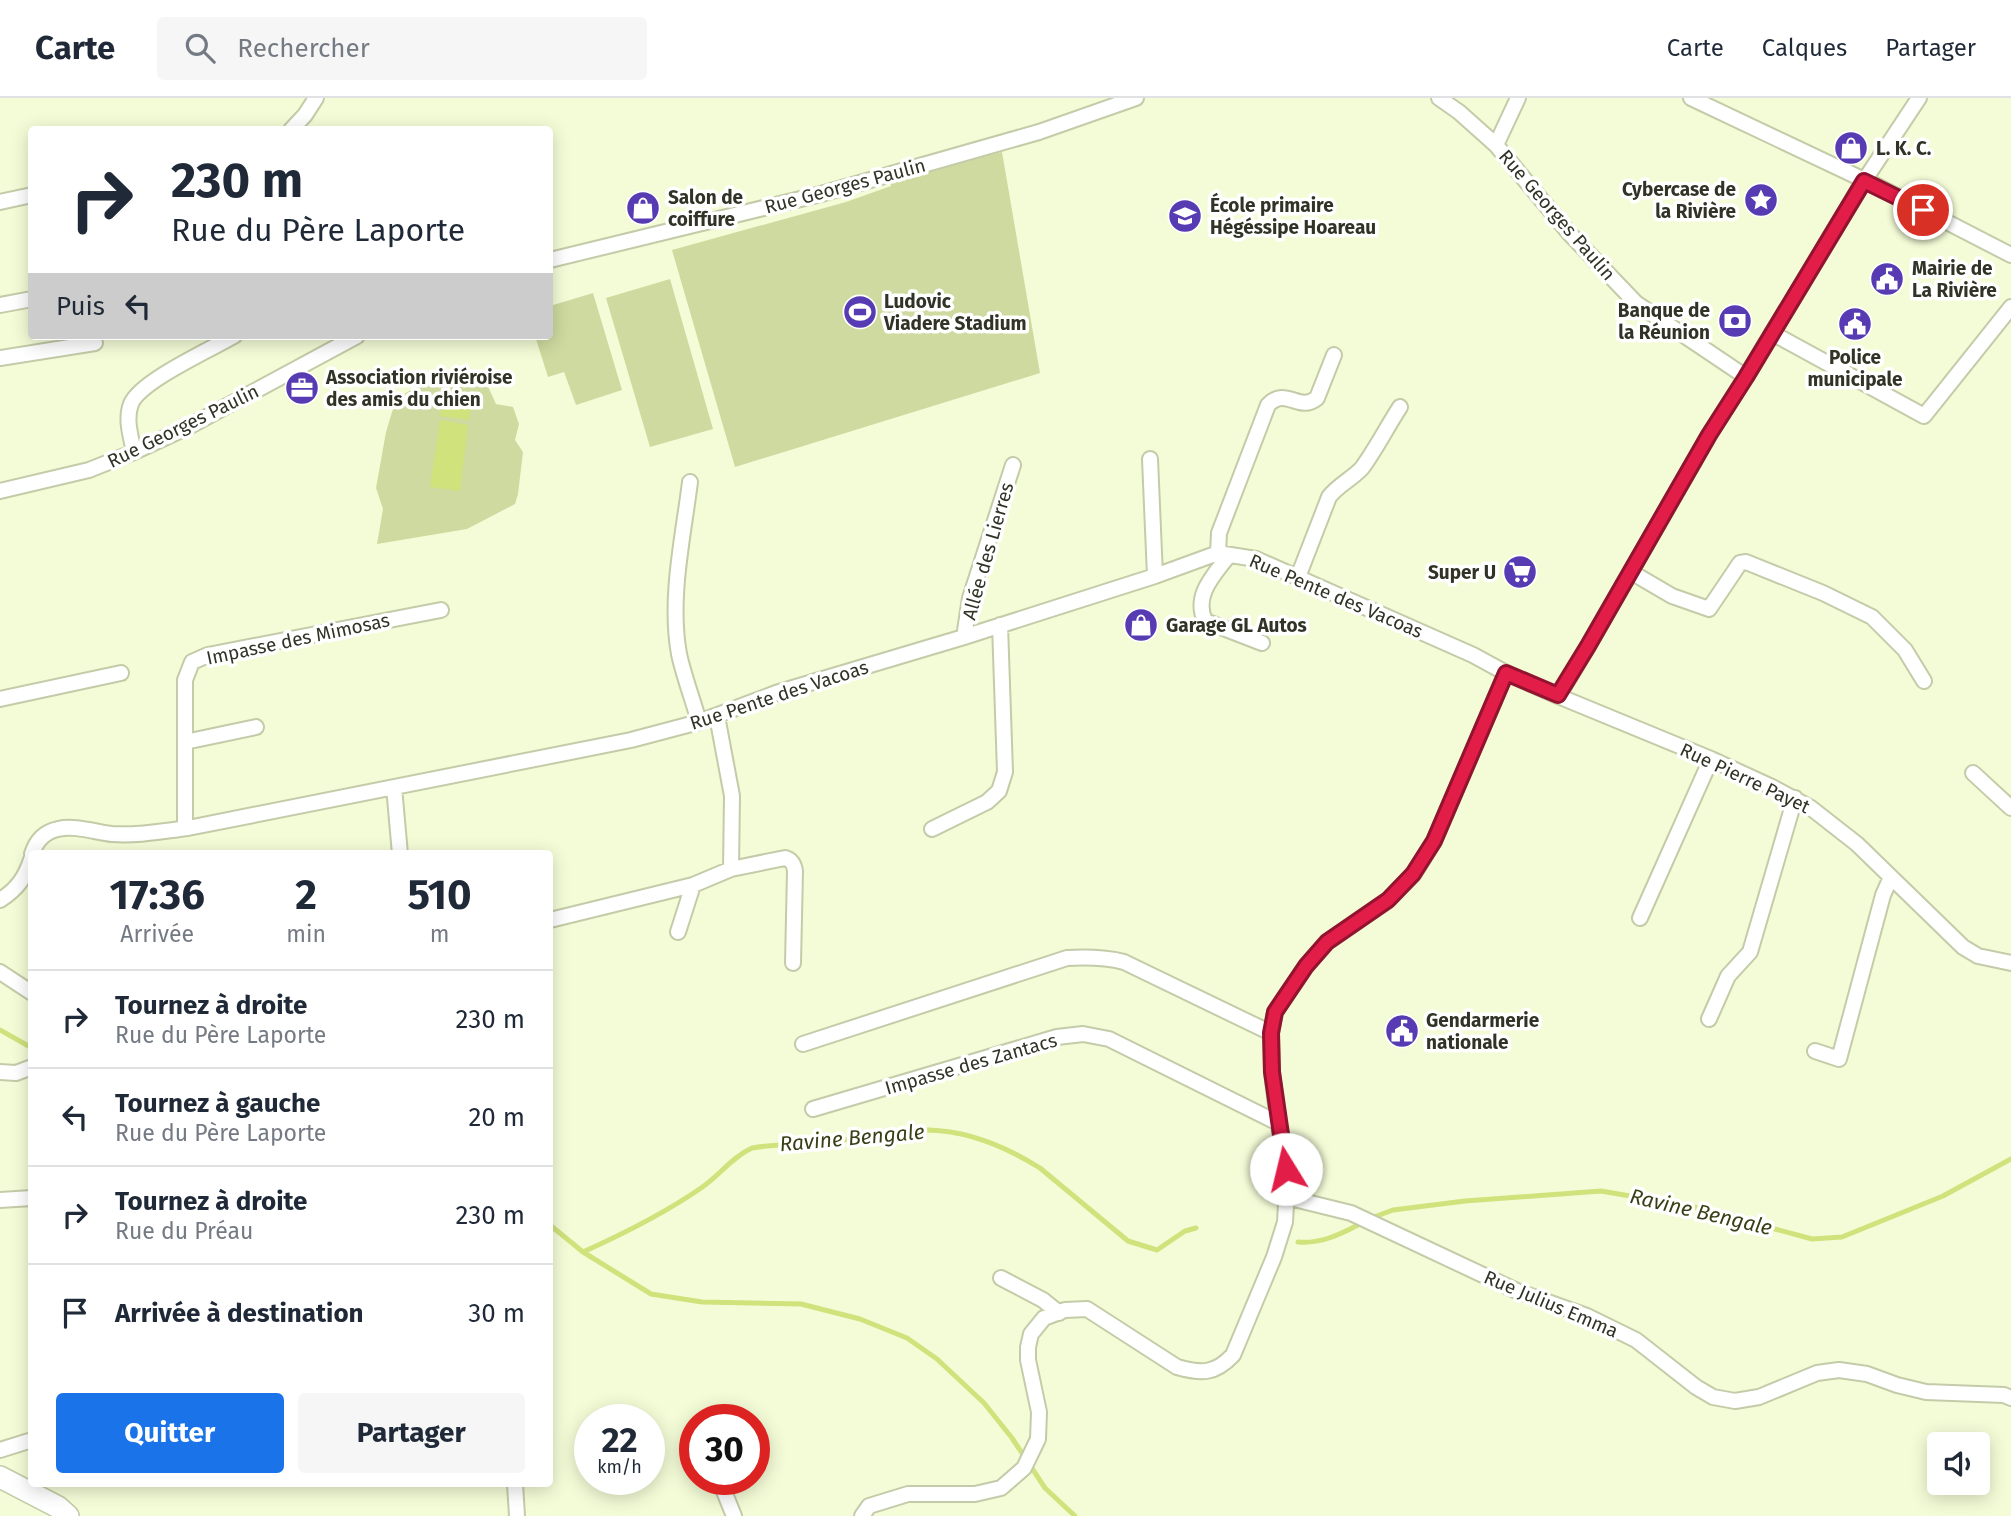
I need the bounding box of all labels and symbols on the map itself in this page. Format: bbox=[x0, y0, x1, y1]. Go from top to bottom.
shop icon: L. K. C. bbox=[1832, 129, 1870, 167]
place label: L. K. C. bbox=[1876, 137, 1931, 160]
street label: Rue Georges Paulin bbox=[1494, 145, 1620, 285]
street label: Rue Georges Paulin bbox=[762, 153, 928, 219]
place label: Cybercase de la Rivière bbox=[1622, 178, 1736, 223]
pin bbox=[1893, 180, 1953, 240]
place icon: Cybercase de la Rivière bbox=[1742, 181, 1780, 219]
place label: Salon de coiffure bbox=[668, 186, 743, 231]
shop icon: Salon de coiffure bbox=[624, 189, 662, 227]
place label: École primaire Hégéssipe Hoareau bbox=[1210, 192, 1376, 239]
school or university icon: École primaire Hégéssipe Hoareau bbox=[1166, 197, 1204, 235]
place label: Mairie de La Rivière bbox=[1912, 257, 1997, 302]
public building icon: Mairie de La Rivière bbox=[1868, 260, 1906, 298]
place label: Ludovic Viadere Stadium bbox=[883, 290, 1027, 335]
sports icon: Ludovic Viadere Stadium bbox=[841, 293, 879, 331]
place label: Banque de la Réunion bbox=[1618, 299, 1710, 344]
bank icon: Banque de la Réunion bbox=[1716, 302, 1754, 340]
public building icon: Police municipale bbox=[1836, 305, 1874, 343]
place label: Police municipale bbox=[1807, 346, 1903, 391]
place label: Association riviéroise des amis du chien bbox=[325, 366, 512, 411]
office icon: Association riviéroise des amis du chien bbox=[283, 369, 321, 407]
street label: Rue Georges Paulin bbox=[103, 379, 263, 473]
street label: Allée des Lierres bbox=[957, 480, 1019, 622]
street label: Rue Pente des Vacoas bbox=[1246, 549, 1426, 643]
supermarket icon: Super U bbox=[1501, 553, 1539, 591]
place label: Super U bbox=[1428, 561, 1496, 584]
shop icon: Garage GL Autos bbox=[1122, 606, 1160, 644]
street label: Impasse des Mimosas bbox=[204, 608, 392, 670]
place label: Garage GL Autos bbox=[1166, 614, 1307, 637]
street label: Rue Pente des Vacoas bbox=[687, 655, 871, 735]
street label: Rue Pierre Payet bbox=[1676, 738, 1814, 818]
place label: Gendarmerie nationale bbox=[1426, 1009, 1539, 1054]
public building icon: Gendarmerie nationale bbox=[1383, 1012, 1421, 1050]
street label: Impasse des Zantacs bbox=[882, 1028, 1060, 1100]
water label: Ravine Bengale bbox=[779, 1119, 926, 1157]
position arrow bbox=[1249, 1132, 1323, 1206]
water label: Ravine Bengale bbox=[1627, 1183, 1775, 1241]
street label: Rue Julius Emma bbox=[1480, 1265, 1622, 1343]
speed limit sign: 30 bbox=[679, 1404, 770, 1495]

